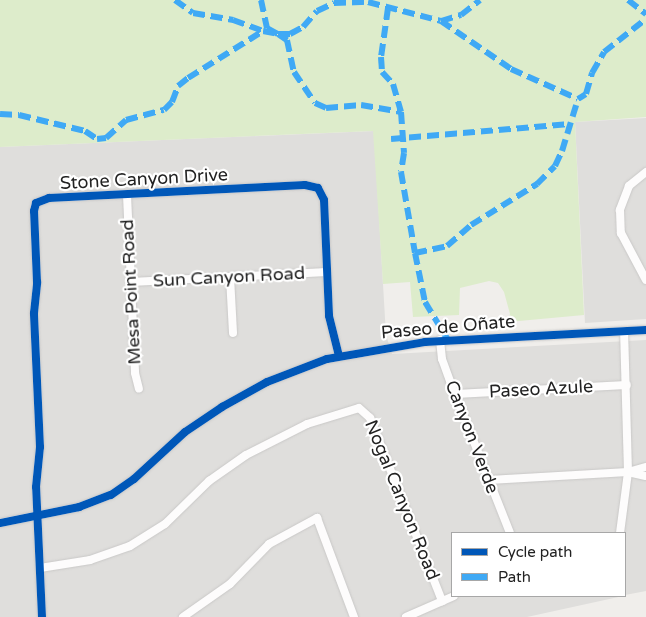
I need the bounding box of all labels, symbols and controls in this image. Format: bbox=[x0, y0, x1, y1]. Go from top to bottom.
street label: Stone Canyon Drive bbox=[59, 164, 229, 194]
street label: Mesa Point Road bbox=[116, 219, 146, 365]
street label: Sun Canyon Road bbox=[152, 262, 306, 292]
street label: Paseo de Oñate bbox=[380, 310, 516, 344]
street label: Paseo Azule bbox=[488, 375, 594, 403]
street label: Canyon Verde bbox=[441, 377, 503, 497]
street label: Nogal Canyon Road bbox=[360, 417, 444, 583]
legend bbox=[451, 532, 626, 597]
text: Cycle path bbox=[498, 543, 572, 561]
text: Path bbox=[498, 568, 531, 586]

